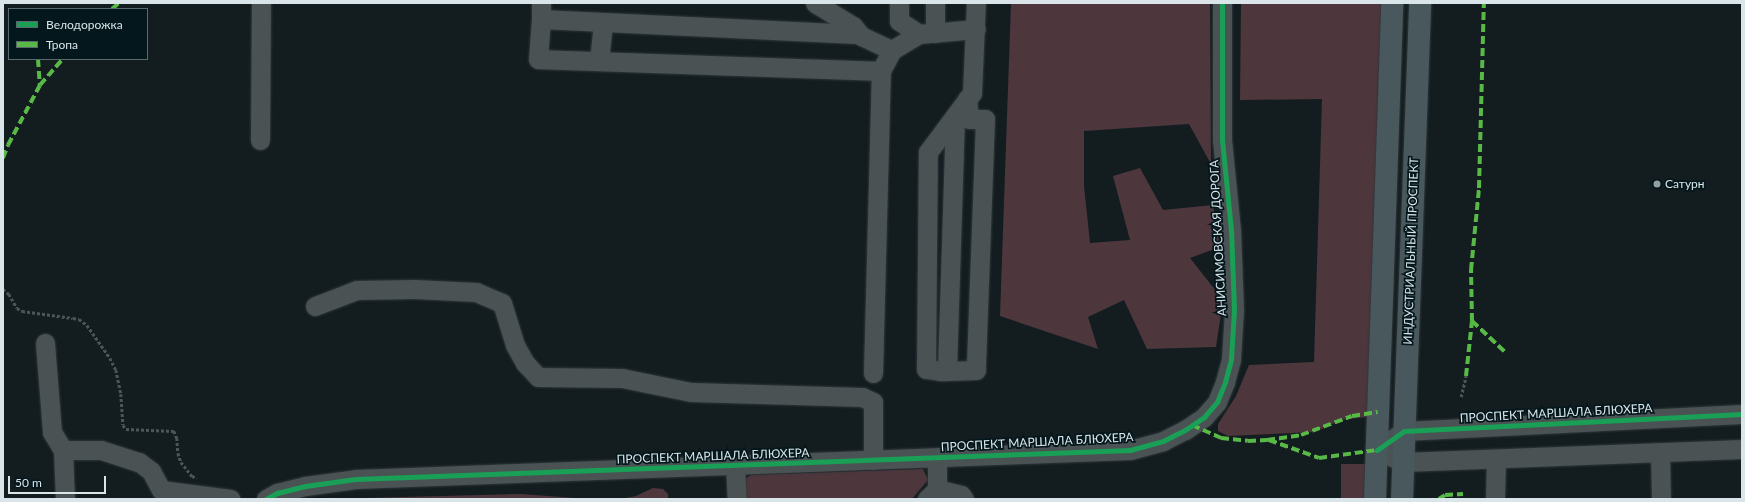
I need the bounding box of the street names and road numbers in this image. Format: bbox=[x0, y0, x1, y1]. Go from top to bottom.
street label: ИНДУСТРИАЛЬНЫЙ ПРОСПЕКТ bbox=[1401, 157, 1421, 345]
street label: АНИСИМОВСКАЯ ДОРОГА bbox=[1207, 160, 1229, 316]
street label: ПРОСПЕКТ МАРШАЛА БЛЮХЕРА bbox=[1459, 401, 1653, 425]
street label: ПРОСПЕКТ МАРШАЛА БЛЮХЕРА bbox=[940, 430, 1134, 454]
street label: ПРОСПЕКТ МАРШАЛА БЛЮХЕРА bbox=[616, 445, 810, 467]

